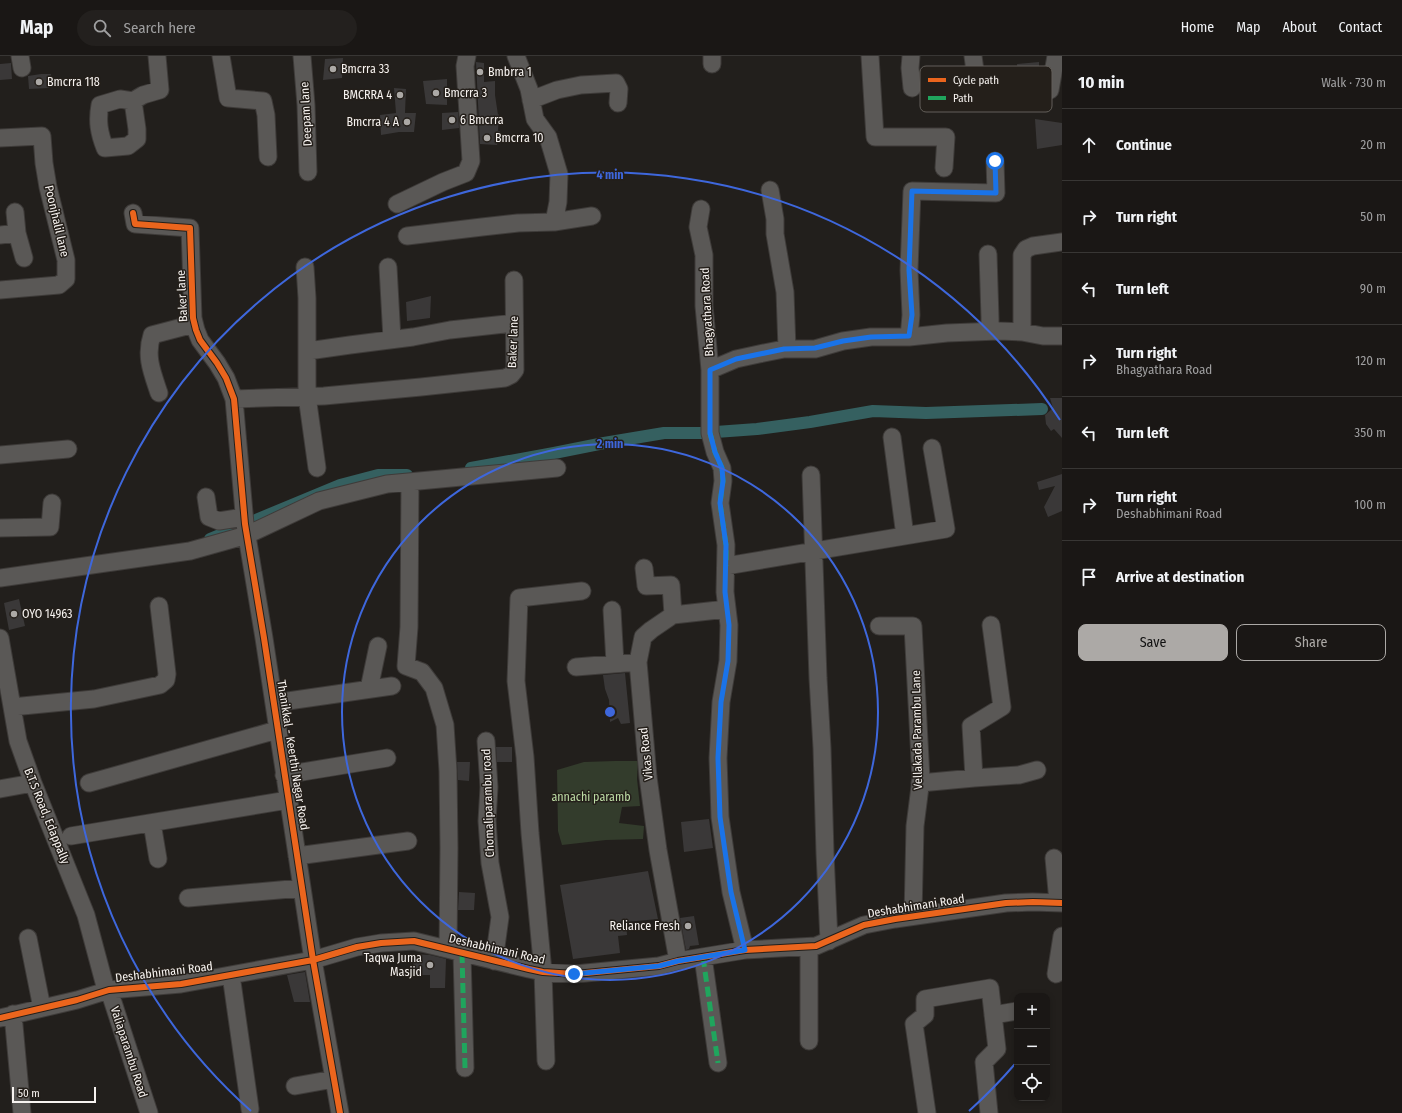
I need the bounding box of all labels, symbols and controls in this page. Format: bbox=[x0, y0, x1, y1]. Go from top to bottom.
search box bbox=[77, 10, 357, 46]
text: Map bbox=[20, 16, 53, 39]
icon: search bbox=[91, 17, 113, 39]
text: Search here bbox=[123, 19, 196, 37]
text: Home bbox=[1181, 19, 1214, 36]
text: Map bbox=[1236, 19, 1260, 36]
text: About bbox=[1282, 19, 1317, 36]
text: Contact bbox=[1339, 19, 1382, 36]
place label: Bmcrra 33 bbox=[341, 62, 389, 76]
marker: Bmcrra 33 bbox=[328, 64, 338, 74]
place label: Bmbrra 1 bbox=[488, 65, 532, 79]
legend bbox=[920, 66, 1052, 112]
marker: Bmbrra 1 bbox=[475, 67, 485, 77]
text: 10 min bbox=[1078, 72, 1124, 93]
text: Cycle path bbox=[953, 74, 999, 87]
place label: Bmcrra 118 bbox=[47, 75, 100, 89]
text: Walk · 730 m bbox=[1321, 75, 1386, 90]
marker: Bmcrra 118 bbox=[34, 77, 44, 87]
street label: Deepam lane bbox=[297, 81, 315, 146]
place label: Bmcrra 3 bbox=[444, 86, 487, 100]
place label: BMCRRA 4 bbox=[343, 88, 392, 102]
marker: Bmcrra 3 bbox=[431, 88, 441, 98]
marker: BMCRRA 4 bbox=[395, 90, 405, 100]
text: Path bbox=[953, 92, 973, 105]
place label: 6 Bmcrra bbox=[460, 113, 504, 127]
place label: Bmcrra 4 A bbox=[346, 115, 400, 129]
marker: 6 Bmcrra bbox=[447, 115, 457, 125]
marker: Bmcrra 4 A bbox=[402, 117, 412, 127]
place label: Bmcrra 10 bbox=[495, 131, 544, 145]
marker: Bmcrra 10 bbox=[482, 133, 492, 143]
icon: ahead bbox=[1078, 134, 1100, 156]
text: Continue bbox=[1116, 136, 1172, 154]
text: 20 m bbox=[1360, 137, 1386, 152]
route start bbox=[986, 152, 1004, 170]
text: 4 min bbox=[596, 168, 624, 182]
street label: Poonjhalil lane bbox=[42, 184, 72, 258]
icon: right bbox=[1078, 206, 1100, 228]
text: Turn right bbox=[1116, 208, 1177, 226]
text: 50 m bbox=[1360, 209, 1386, 224]
street label: Bhagyathara Road bbox=[698, 267, 716, 357]
street label: Baker lane bbox=[174, 270, 190, 322]
icon: left bbox=[1078, 278, 1100, 300]
text: Turn left bbox=[1116, 280, 1169, 298]
text: 90 m bbox=[1360, 281, 1386, 296]
street label: Baker lane bbox=[505, 316, 521, 368]
text: Turn right bbox=[1116, 344, 1177, 362]
icon: right bbox=[1078, 350, 1100, 372]
text: 120 m bbox=[1355, 353, 1386, 368]
text: Bhagyathara Road bbox=[1116, 362, 1212, 377]
icon: left bbox=[1078, 422, 1100, 444]
text: Turn left bbox=[1116, 424, 1169, 442]
text: 350 m bbox=[1354, 425, 1386, 440]
text: 2 min bbox=[596, 437, 623, 451]
text: Turn right bbox=[1116, 488, 1177, 506]
icon: right bbox=[1078, 494, 1100, 516]
text: 100 m bbox=[1354, 497, 1386, 512]
text: Deshabhimani Road bbox=[1116, 506, 1222, 521]
icon: arrive bbox=[1078, 566, 1100, 588]
text: Arrive at destination bbox=[1116, 568, 1244, 586]
place label: OYO 14963 bbox=[22, 607, 73, 621]
marker: OYO 14963 bbox=[9, 609, 19, 619]
button: Save bbox=[1078, 624, 1228, 661]
button: Share bbox=[1236, 624, 1386, 661]
street label: Vellakada Parambu Lane bbox=[909, 670, 925, 790]
street label: Thanikkal - Keerthi Nagar Road bbox=[274, 679, 312, 831]
centre of rings bbox=[603, 705, 617, 719]
street label: Vikas Road bbox=[636, 727, 656, 781]
street label: Chomaliparambu road bbox=[479, 748, 497, 858]
street label: B.T.S Road, Edappally bbox=[21, 766, 73, 867]
park label: annachi paramb bbox=[551, 790, 631, 804]
street label: Deshabhimani Road bbox=[866, 891, 966, 921]
place label: Reliance Fresh bbox=[610, 919, 680, 933]
marker: Reliance Fresh bbox=[683, 921, 693, 931]
street label: Deshabhimani Road bbox=[448, 931, 546, 967]
place label: Taqwa Juma Masjid bbox=[364, 951, 422, 979]
street label: Deshabhimani Road bbox=[114, 959, 214, 985]
marker: Taqwa Juma Masjid bbox=[425, 960, 435, 970]
route end bbox=[565, 965, 583, 983]
map controls bbox=[1014, 993, 1050, 1101]
button: + bbox=[1014, 993, 1050, 1029]
street label: Valiaparambu Road bbox=[108, 1005, 150, 1099]
button: − bbox=[1014, 1029, 1050, 1065]
button: locate bbox=[1014, 1065, 1050, 1101]
scale bar bbox=[12, 1085, 96, 1104]
text: 50 m bbox=[18, 1087, 40, 1100]

